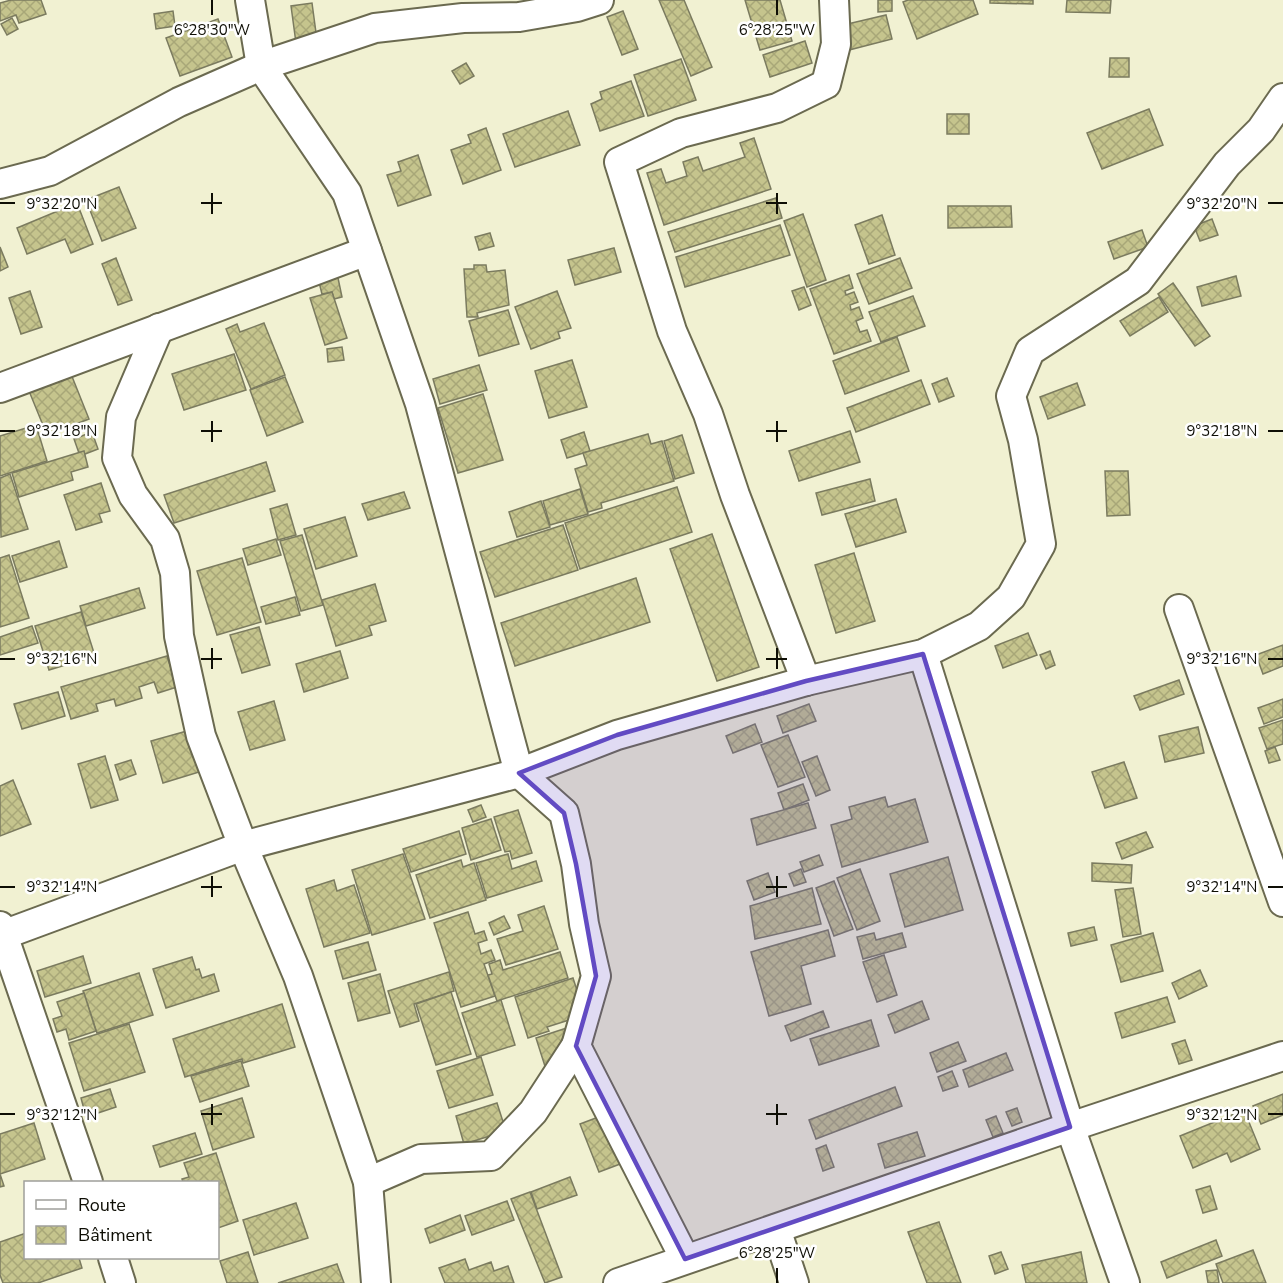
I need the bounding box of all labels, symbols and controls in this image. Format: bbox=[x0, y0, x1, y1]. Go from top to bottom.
text: 6°28'30"W bbox=[174, 20, 251, 40]
text: 6°28'25"W bbox=[739, 20, 816, 40]
text: 9°32'20"N bbox=[27, 194, 97, 214]
text: 9°32'20"N bbox=[1187, 194, 1257, 214]
text: 9°32'18"N bbox=[27, 421, 97, 441]
text: 9°32'18"N bbox=[1187, 421, 1257, 441]
text: 9°32'16"N bbox=[27, 649, 97, 669]
text: 9°32'16"N bbox=[1187, 649, 1257, 669]
text: 9°32'14"N bbox=[27, 877, 97, 897]
text: 9°32'14"N bbox=[1187, 877, 1257, 897]
text: 9°32'12"N bbox=[27, 1105, 97, 1125]
text: 9°32'12"N bbox=[1187, 1105, 1257, 1125]
legend bbox=[24, 1181, 219, 1259]
text: Route bbox=[78, 1193, 126, 1217]
text: Bâtiment bbox=[78, 1223, 152, 1247]
text: 6°28'25"W bbox=[739, 1243, 816, 1263]

